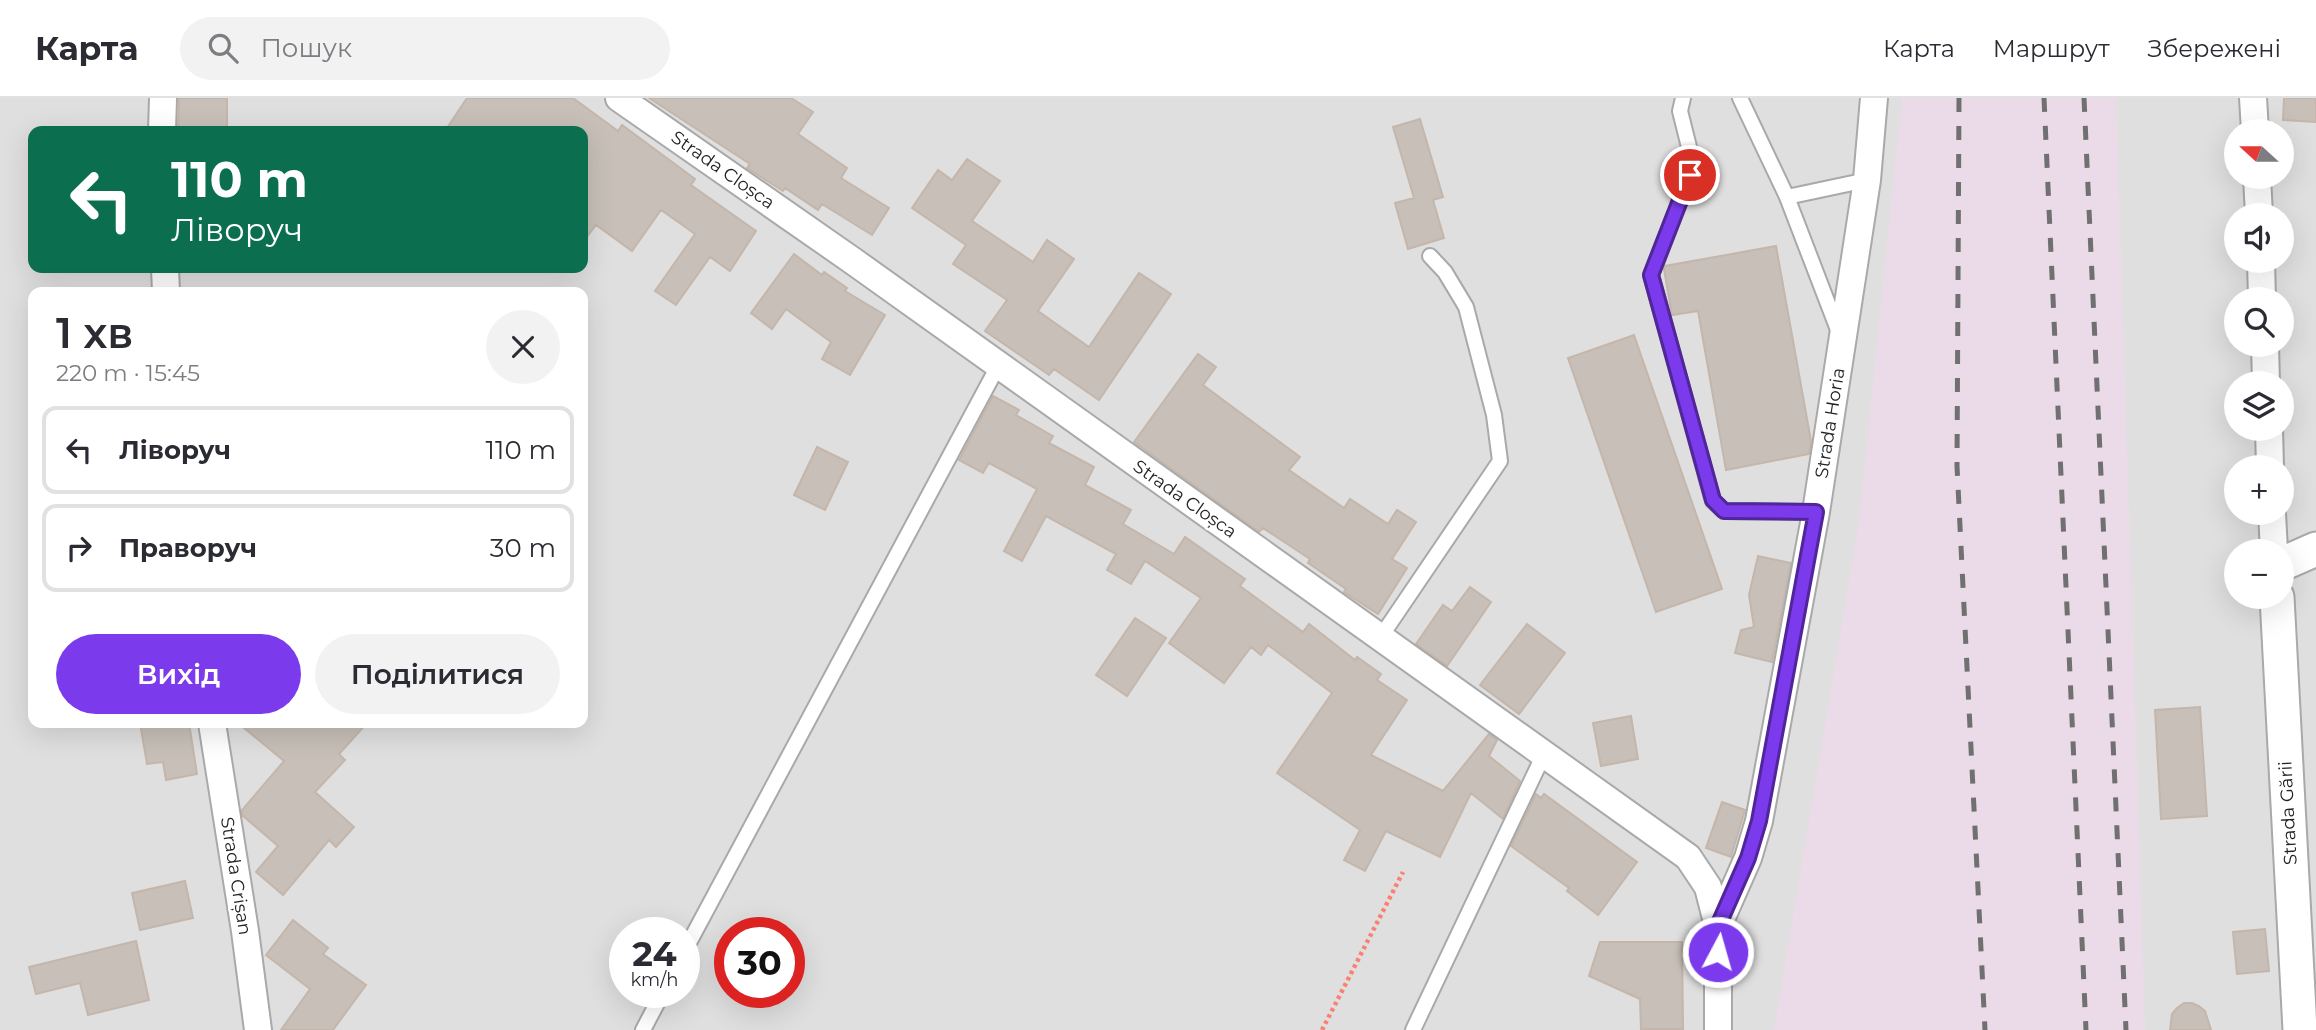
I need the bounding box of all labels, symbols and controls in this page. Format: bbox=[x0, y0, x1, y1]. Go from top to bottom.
search box bbox=[180, 17, 670, 80]
text: Карта bbox=[35, 28, 138, 68]
icon: search bbox=[204, 29, 242, 67]
text: Пошук bbox=[260, 32, 352, 64]
text: Карта bbox=[1883, 34, 1955, 63]
text: Маршрут bbox=[1993, 34, 2110, 63]
text: Збережені bbox=[2148, 34, 2281, 63]
north arrow bbox=[2224, 119, 2294, 189]
map controls bbox=[2224, 119, 2294, 609]
street label: Strada Cloșca bbox=[666, 126, 779, 215]
pin bbox=[1660, 145, 1720, 205]
text: 110 m bbox=[171, 150, 308, 209]
icon: left bbox=[56, 154, 147, 245]
icon: arrive bbox=[1671, 156, 1709, 194]
button: sound bbox=[2224, 203, 2294, 273]
text: Ліворуч bbox=[171, 210, 303, 249]
button: search bbox=[2224, 287, 2294, 357]
text: 1 хв bbox=[56, 307, 133, 359]
button: close bbox=[486, 310, 560, 384]
text: 220 m · 15:45 bbox=[56, 359, 200, 387]
street label: Strada Horia bbox=[1810, 366, 1850, 480]
button: layers bbox=[2224, 371, 2294, 441]
icon: left bbox=[60, 431, 98, 469]
text: Ліворуч bbox=[119, 434, 231, 466]
text: 110 m bbox=[486, 434, 556, 466]
street label: Strada Cloșca bbox=[1128, 455, 1241, 544]
button: + bbox=[2224, 455, 2294, 525]
icon: right bbox=[60, 529, 98, 567]
text: Праворуч bbox=[119, 532, 257, 564]
text: 30 m bbox=[490, 532, 556, 564]
button: − bbox=[2224, 539, 2294, 609]
button: Вихід bbox=[56, 634, 301, 714]
button: Поділитися bbox=[315, 634, 560, 714]
street label: Strada Gării bbox=[2274, 760, 2302, 866]
street label: Strada Crișan bbox=[215, 815, 256, 937]
position arrow bbox=[1681, 915, 1755, 989]
speed limit sign: 30 bbox=[714, 917, 805, 1008]
text: 24 bbox=[632, 932, 677, 975]
text: km/h bbox=[630, 969, 679, 991]

